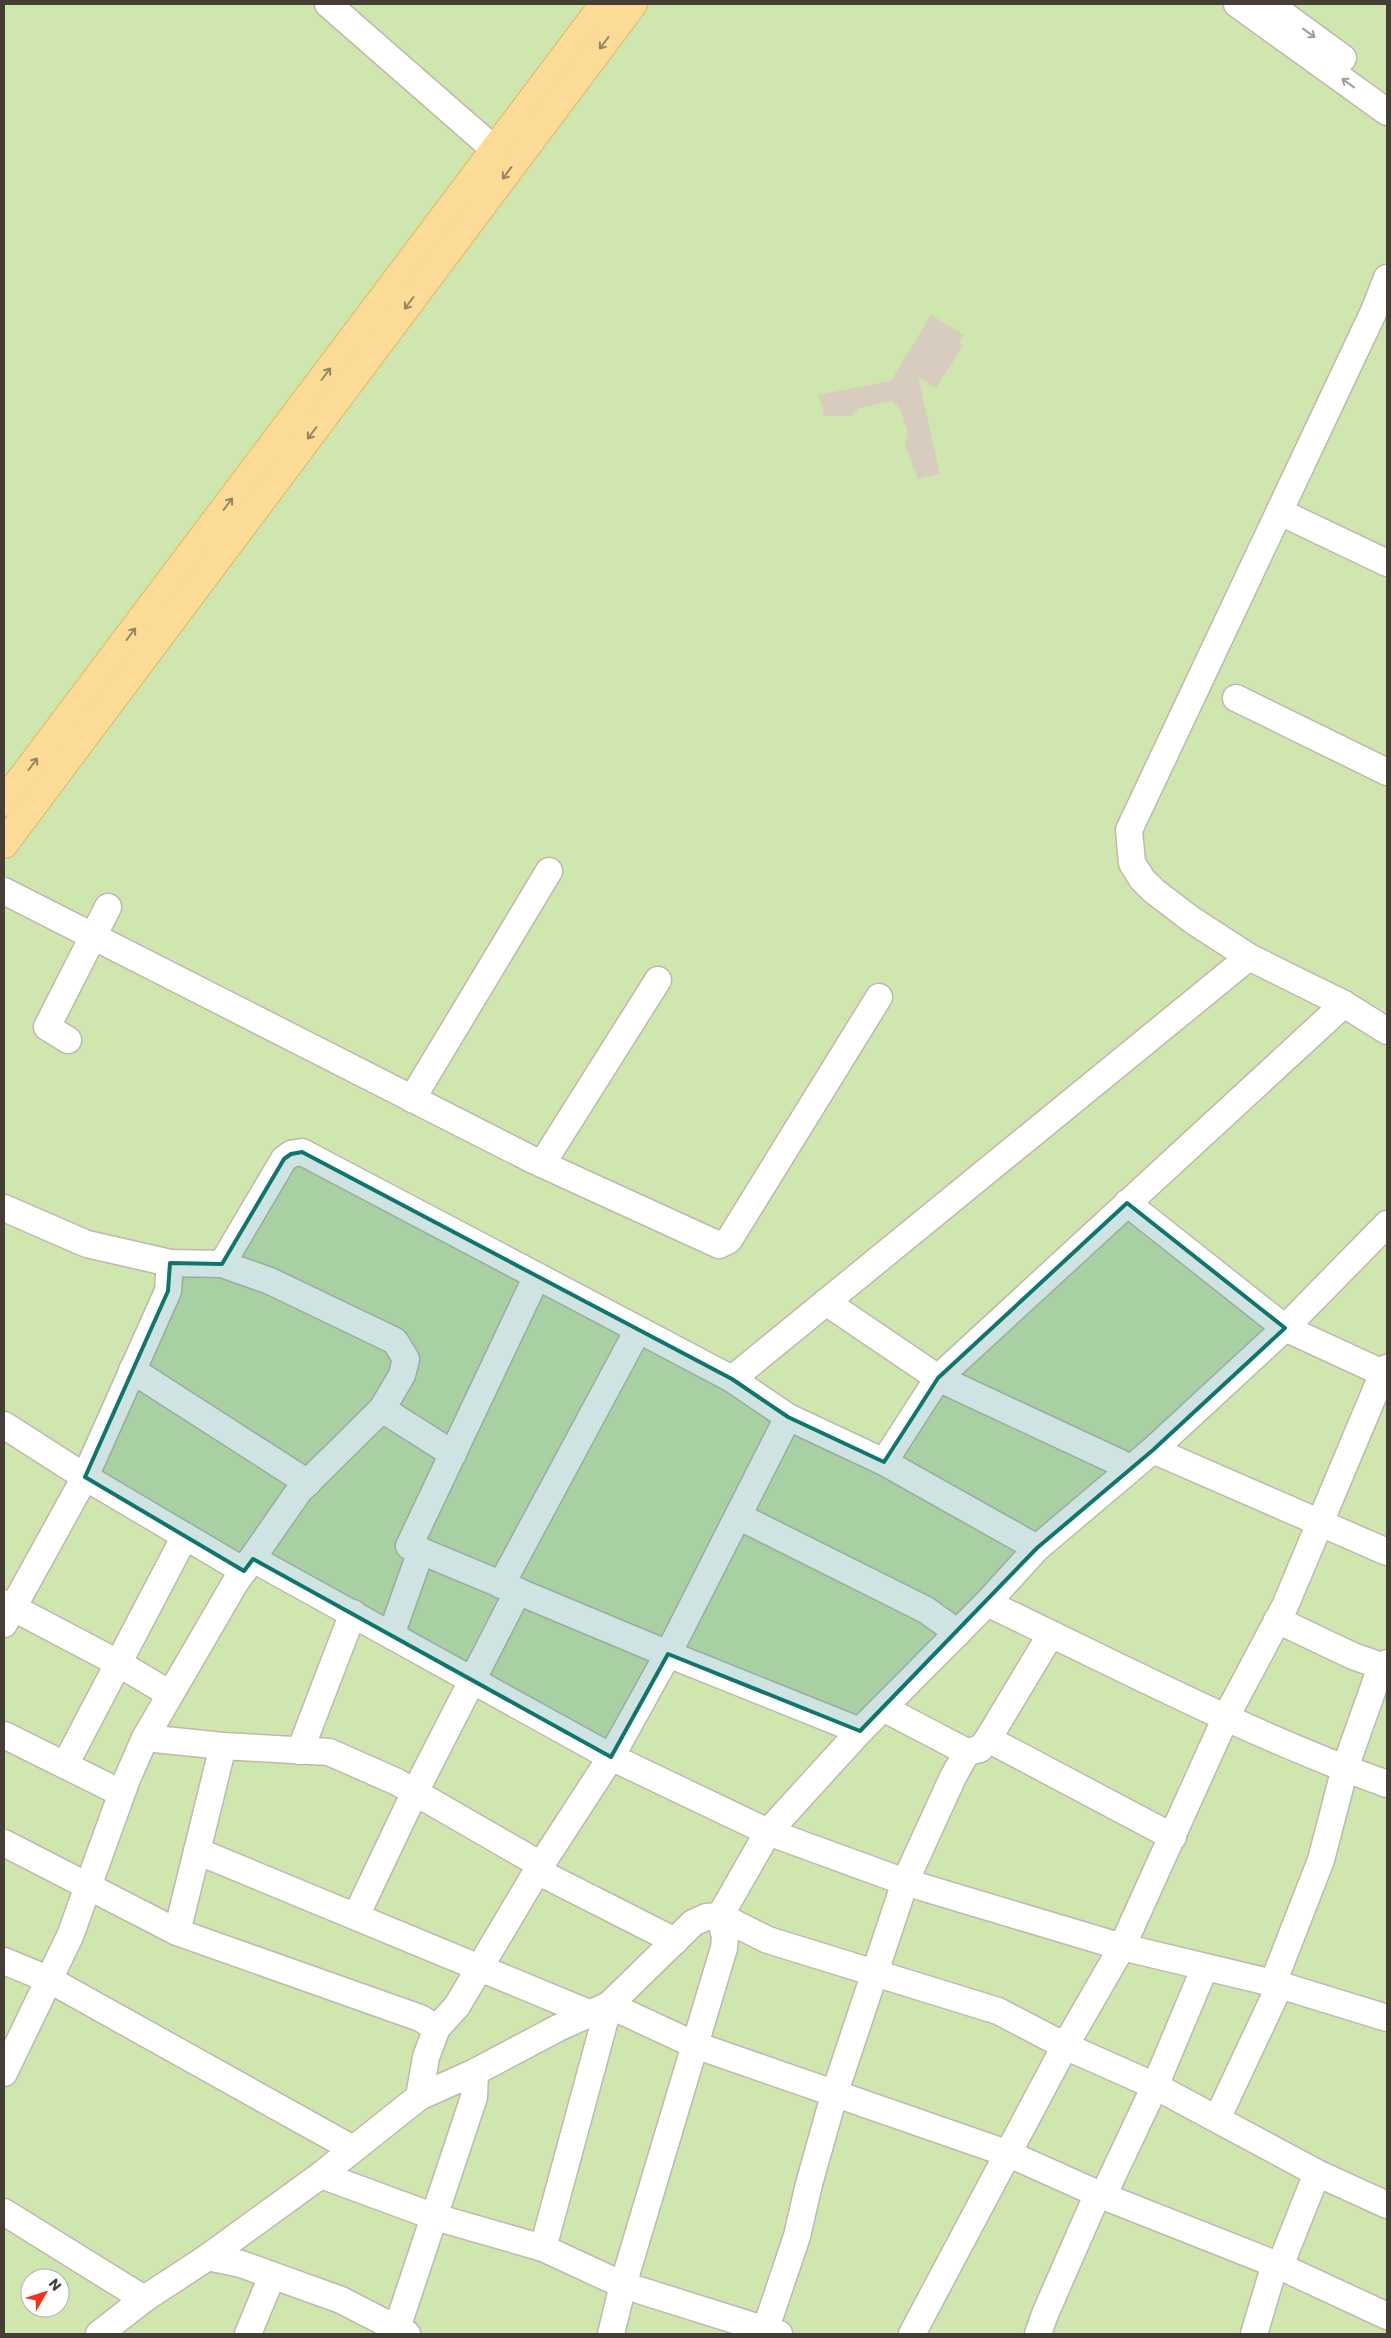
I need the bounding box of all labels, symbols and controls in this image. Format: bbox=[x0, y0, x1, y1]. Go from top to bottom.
one-way arrow bbox=[1302, 28, 1316, 38]
one-way arrow bbox=[599, 36, 609, 50]
one-way arrow bbox=[1341, 78, 1355, 88]
one-way arrow bbox=[502, 166, 512, 180]
one-way arrow bbox=[404, 296, 415, 309]
one-way arrow bbox=[321, 367, 331, 381]
one-way arrow bbox=[307, 426, 317, 440]
one-way arrow bbox=[223, 498, 234, 511]
one-way arrow bbox=[126, 627, 136, 641]
one-way arrow bbox=[28, 757, 38, 771]
north arrow bbox=[20, 2268, 70, 2318]
text: N bbox=[44, 2274, 66, 2295]

